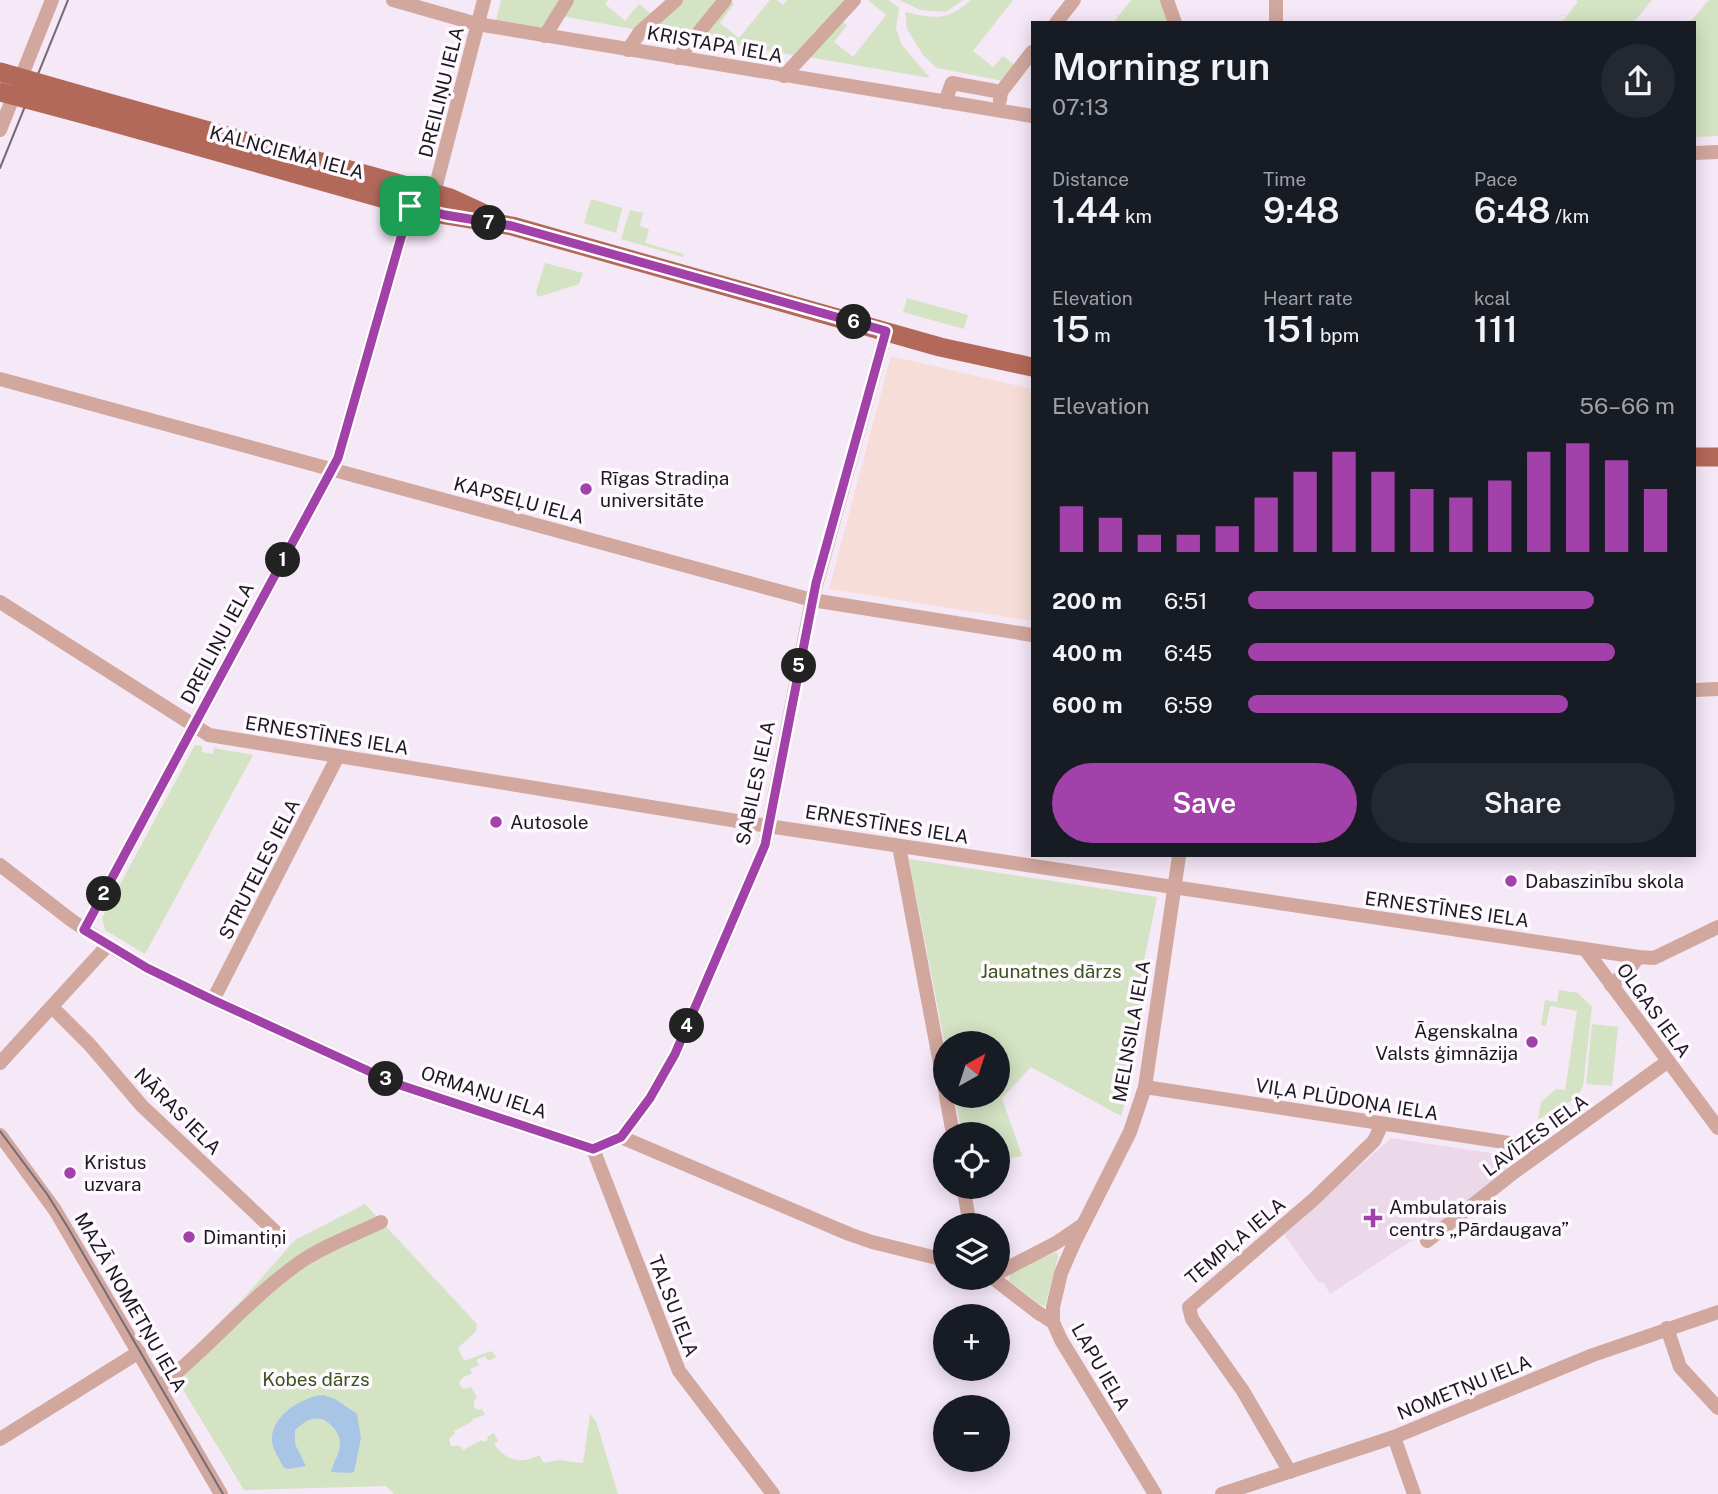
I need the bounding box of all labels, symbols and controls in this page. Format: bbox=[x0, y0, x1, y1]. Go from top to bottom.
street label: KRISTAPA IELA bbox=[645, 21, 785, 67]
street label: DREILIŅU IELA bbox=[414, 24, 468, 160]
text: Morning run bbox=[1052, 44, 1270, 89]
button: share bbox=[1601, 44, 1675, 118]
text: 07:13 bbox=[1052, 93, 1109, 120]
street label: KALNCIEMA IELA bbox=[207, 121, 367, 183]
text: Distance bbox=[1052, 168, 1129, 190]
text: Time bbox=[1263, 168, 1306, 190]
text: Pace bbox=[1474, 168, 1517, 190]
pin bbox=[380, 176, 440, 236]
icon: arrive bbox=[391, 187, 429, 225]
text: 1.44 bbox=[1052, 190, 1120, 231]
text: 9:48 bbox=[1263, 190, 1340, 231]
text: 6:48 bbox=[1474, 190, 1551, 231]
text: km bbox=[1120, 205, 1152, 227]
text: /km bbox=[1551, 205, 1589, 227]
pin: 7 bbox=[472, 206, 506, 241]
text: 7 bbox=[483, 211, 494, 233]
text: Elevation bbox=[1052, 287, 1133, 309]
text: Heart rate bbox=[1263, 287, 1353, 309]
text: kcal bbox=[1474, 287, 1511, 309]
pin: 6 bbox=[836, 304, 872, 340]
text: 15 bbox=[1052, 309, 1090, 350]
text: 151 bbox=[1263, 309, 1315, 350]
text: 111 bbox=[1474, 309, 1518, 350]
text: 6 bbox=[847, 310, 860, 332]
text: m bbox=[1090, 324, 1111, 346]
text: bpm bbox=[1315, 324, 1359, 346]
text: Elevation bbox=[1052, 392, 1150, 419]
text: 56–66 m bbox=[1579, 392, 1675, 419]
place label: Rīgas Stradiņa universitāte bbox=[600, 467, 729, 511]
street label: KAPSEĻU IELA bbox=[451, 472, 587, 528]
marker: Rīgas Stradiņa universitāte bbox=[578, 481, 594, 497]
pin: 1 bbox=[266, 542, 300, 578]
text: 1 bbox=[278, 548, 287, 570]
street label: DREILIŅU IELA bbox=[176, 579, 258, 707]
text: 200 m bbox=[1052, 587, 1122, 614]
text: 6:51 bbox=[1164, 587, 1208, 614]
text: 400 m bbox=[1052, 639, 1122, 666]
text: 6:45 bbox=[1164, 639, 1212, 666]
pin: 5 bbox=[782, 648, 816, 684]
text: 5 bbox=[792, 654, 805, 676]
text: 600 m bbox=[1052, 691, 1122, 718]
text: 6:59 bbox=[1164, 691, 1213, 718]
street label: ERNESTĪNES IELA bbox=[244, 711, 410, 759]
street label: SABILES IELA bbox=[731, 719, 779, 847]
button: Save bbox=[1052, 763, 1357, 843]
button: Share bbox=[1371, 763, 1675, 843]
street label: STRUTELES IELA bbox=[214, 795, 304, 943]
street label: ERNESTĪNES IELA bbox=[804, 800, 970, 848]
place label: Autosole bbox=[510, 811, 589, 833]
marker: Autosole bbox=[488, 814, 504, 830]
place label: Dabaszinību skola bbox=[1525, 870, 1684, 892]
marker: Dabaszinību skola bbox=[1503, 873, 1519, 889]
pin: 2 bbox=[86, 876, 122, 912]
text: 2 bbox=[97, 882, 110, 904]
street label: ERNESTĪNES IELA bbox=[1363, 887, 1531, 931]
street label: MELNSILA IELA bbox=[1108, 958, 1154, 1104]
street label: OLGAS IELA bbox=[1612, 959, 1696, 1061]
park label: Jaunatnes dārzs bbox=[980, 960, 1122, 982]
pin: 4 bbox=[670, 1009, 704, 1044]
text: 4 bbox=[680, 1014, 693, 1036]
place label: Āgenskalna Valsts ģimnāzija bbox=[1375, 1020, 1518, 1064]
north arrow bbox=[933, 1031, 1010, 1108]
map controls bbox=[933, 1031, 1010, 1472]
marker: Āgenskalna Valsts ģimnāzija bbox=[1524, 1034, 1540, 1050]
street label: ORMAŅU IELA bbox=[418, 1061, 550, 1123]
pin: 3 bbox=[368, 1062, 404, 1096]
street label: NĀRAS IELA bbox=[130, 1063, 226, 1159]
text: 3 bbox=[379, 1067, 392, 1089]
street label: VIĻA PLŪDOŅA IELA bbox=[1254, 1074, 1440, 1124]
street label: LAVĪZES IELA bbox=[1478, 1090, 1592, 1180]
button: locate bbox=[933, 1122, 1010, 1199]
place label: Kristus uzvara bbox=[84, 1151, 146, 1195]
marker: Kristus uzvara bbox=[62, 1165, 78, 1181]
street label: TEMPĻA IELA bbox=[1181, 1193, 1289, 1289]
place label: Ambulatorais centrs „Pārdaugava” bbox=[1389, 1196, 1569, 1240]
street label: MAZĀ NOMETŅU IELA bbox=[71, 1208, 191, 1396]
marker: Ambulatorais centrs „Pārdaugava” bbox=[1363, 1208, 1383, 1228]
button: layers bbox=[933, 1213, 1010, 1290]
place label: Dimantiņi bbox=[203, 1226, 286, 1248]
marker: Dimantiņi bbox=[181, 1229, 197, 1245]
street label: TALSU IELA bbox=[645, 1252, 703, 1360]
button: + bbox=[933, 1304, 1010, 1381]
street label: LAPU IELA bbox=[1067, 1320, 1135, 1414]
street label: NOMETŅU IELA bbox=[1394, 1350, 1534, 1424]
park label: Kobes dārzs bbox=[262, 1368, 370, 1390]
button: − bbox=[933, 1395, 1010, 1472]

